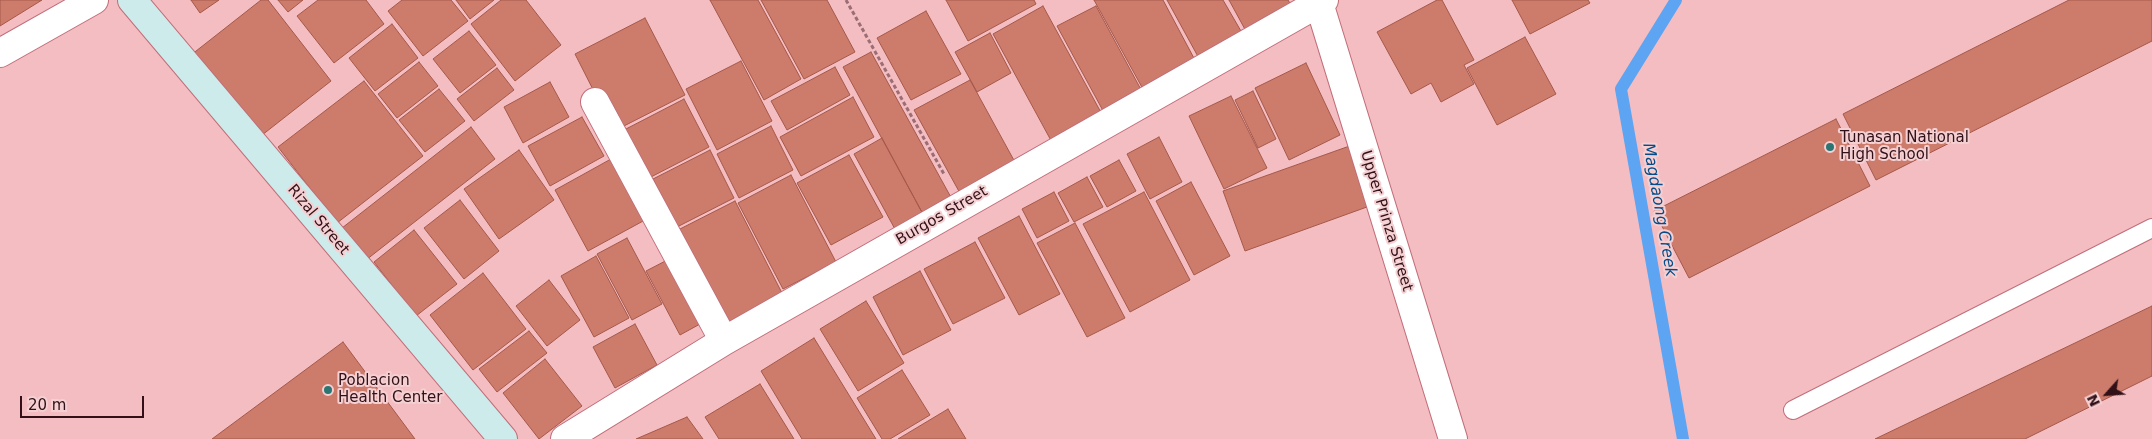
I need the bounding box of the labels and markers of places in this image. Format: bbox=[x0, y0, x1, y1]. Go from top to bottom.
place label: Tunasan National High School bbox=[1840, 129, 1969, 164]
marker: Tunasan National High School bbox=[1824, 141, 1836, 153]
place label: Poblacion Health Center bbox=[338, 372, 443, 407]
marker: Poblacion Health Center bbox=[322, 384, 334, 396]

